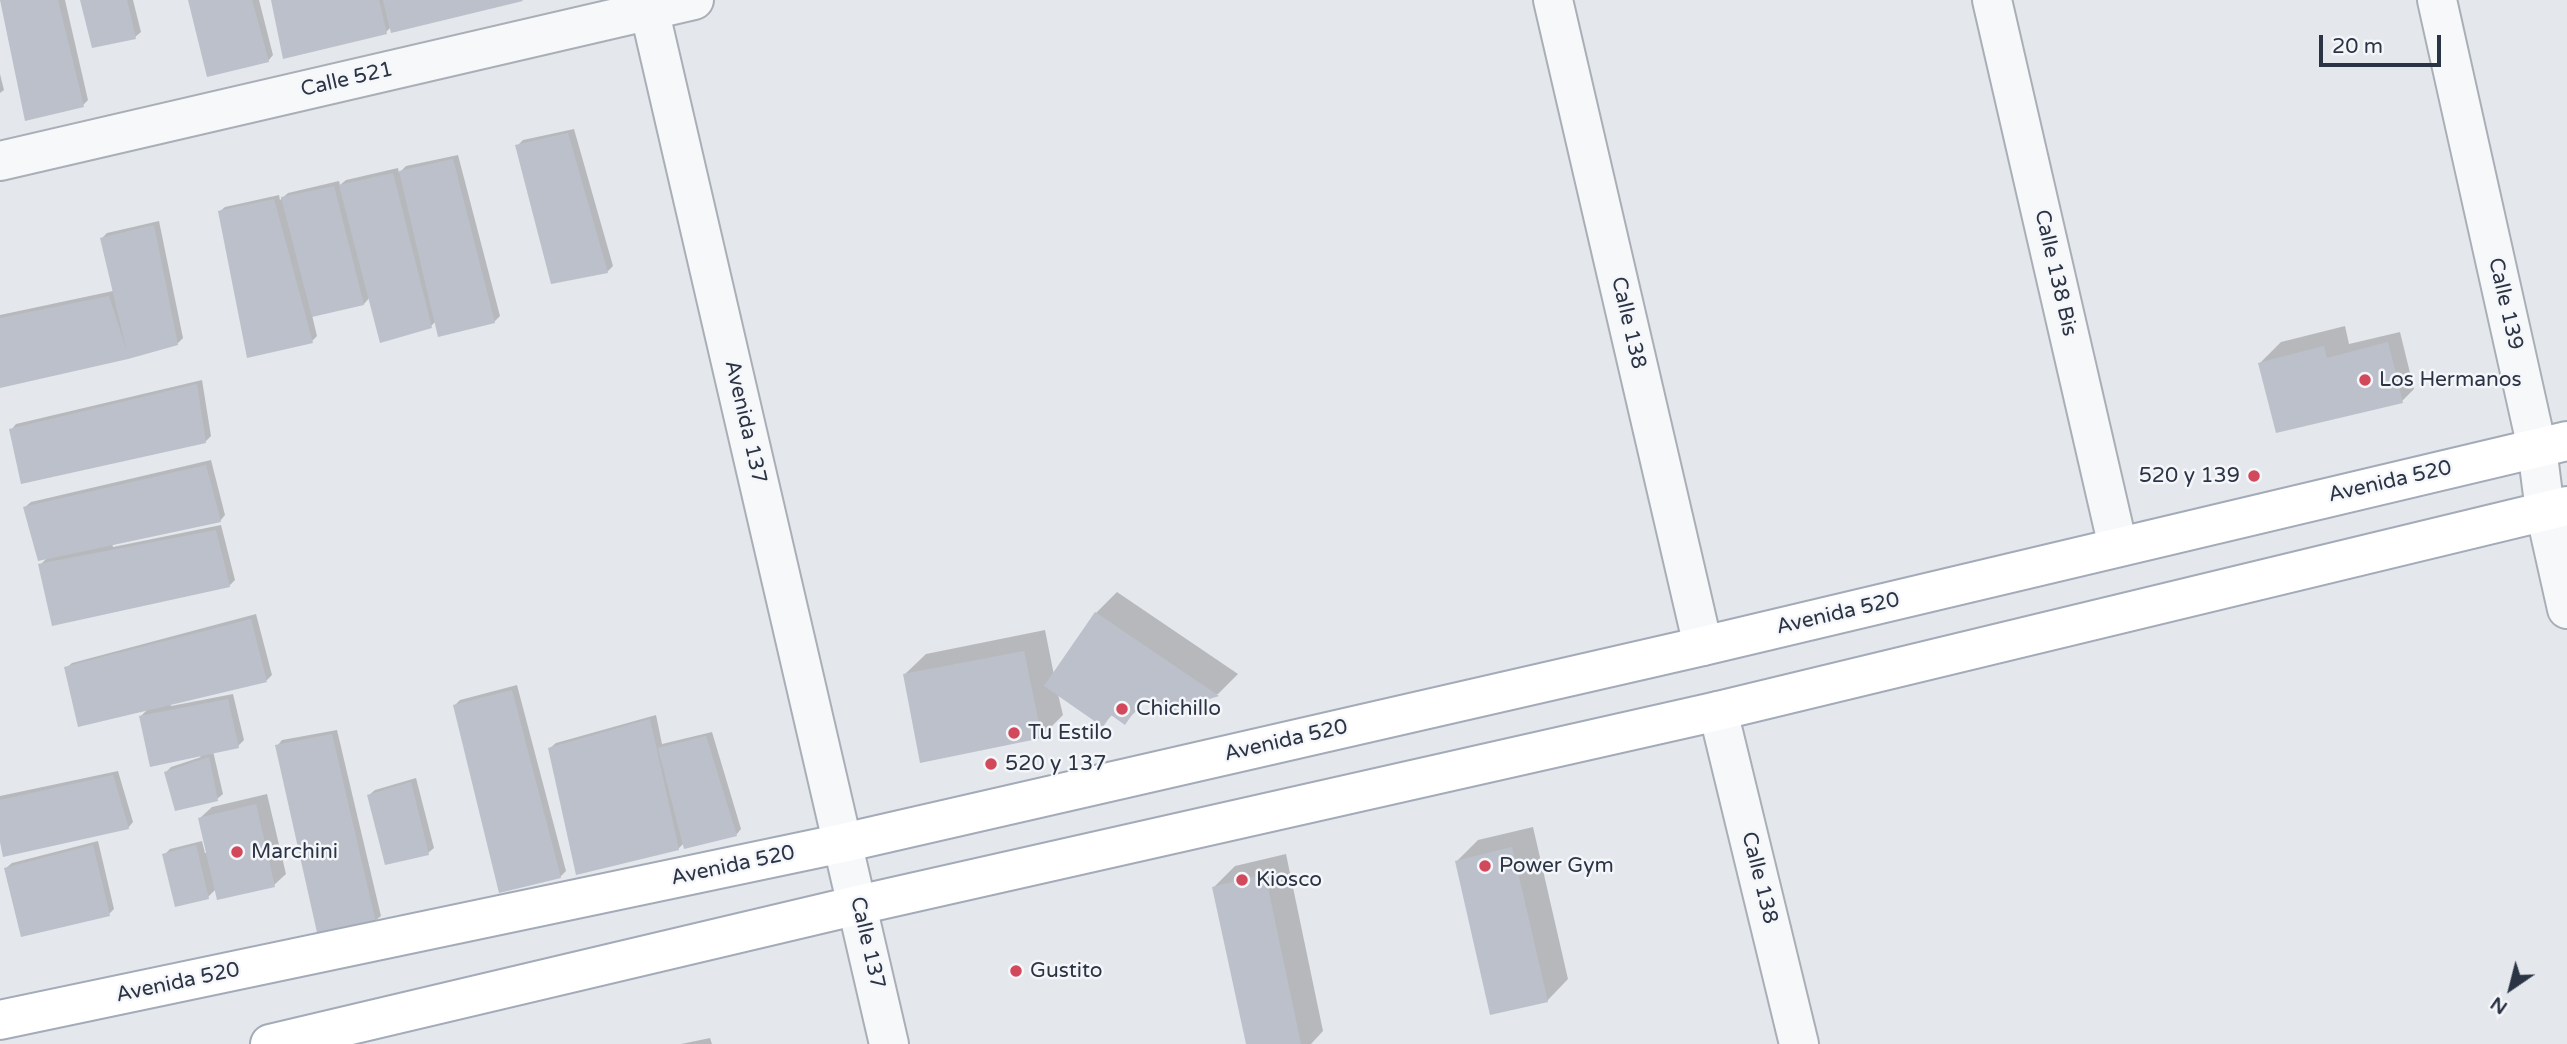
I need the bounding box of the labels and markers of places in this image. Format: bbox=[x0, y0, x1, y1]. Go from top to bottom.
place label: Los Hermanos bbox=[2379, 367, 2522, 393]
marker: Los Hermanos bbox=[2357, 372, 2373, 388]
place label: 520 y 139 bbox=[2139, 463, 2240, 489]
marker: 520 y 139 bbox=[2246, 468, 2262, 484]
place label: Chichillo bbox=[1136, 696, 1221, 722]
marker: Chichillo bbox=[1114, 701, 1130, 717]
place label: Tu Estilo bbox=[1028, 720, 1112, 746]
marker: Tu Estilo bbox=[1006, 725, 1022, 741]
place label: 520 y 137 bbox=[1005, 751, 1106, 777]
marker: 520 y 137 bbox=[983, 756, 999, 772]
place label: Marchini bbox=[251, 839, 338, 865]
marker: Marchini bbox=[229, 844, 245, 860]
place label: Power Gym bbox=[1499, 853, 1614, 879]
marker: Power Gym bbox=[1477, 858, 1493, 874]
place label: Kiosco bbox=[1256, 867, 1322, 893]
marker: Kiosco bbox=[1234, 872, 1250, 888]
place label: Gustito bbox=[1030, 958, 1103, 984]
marker: Gustito bbox=[1008, 963, 1024, 979]

